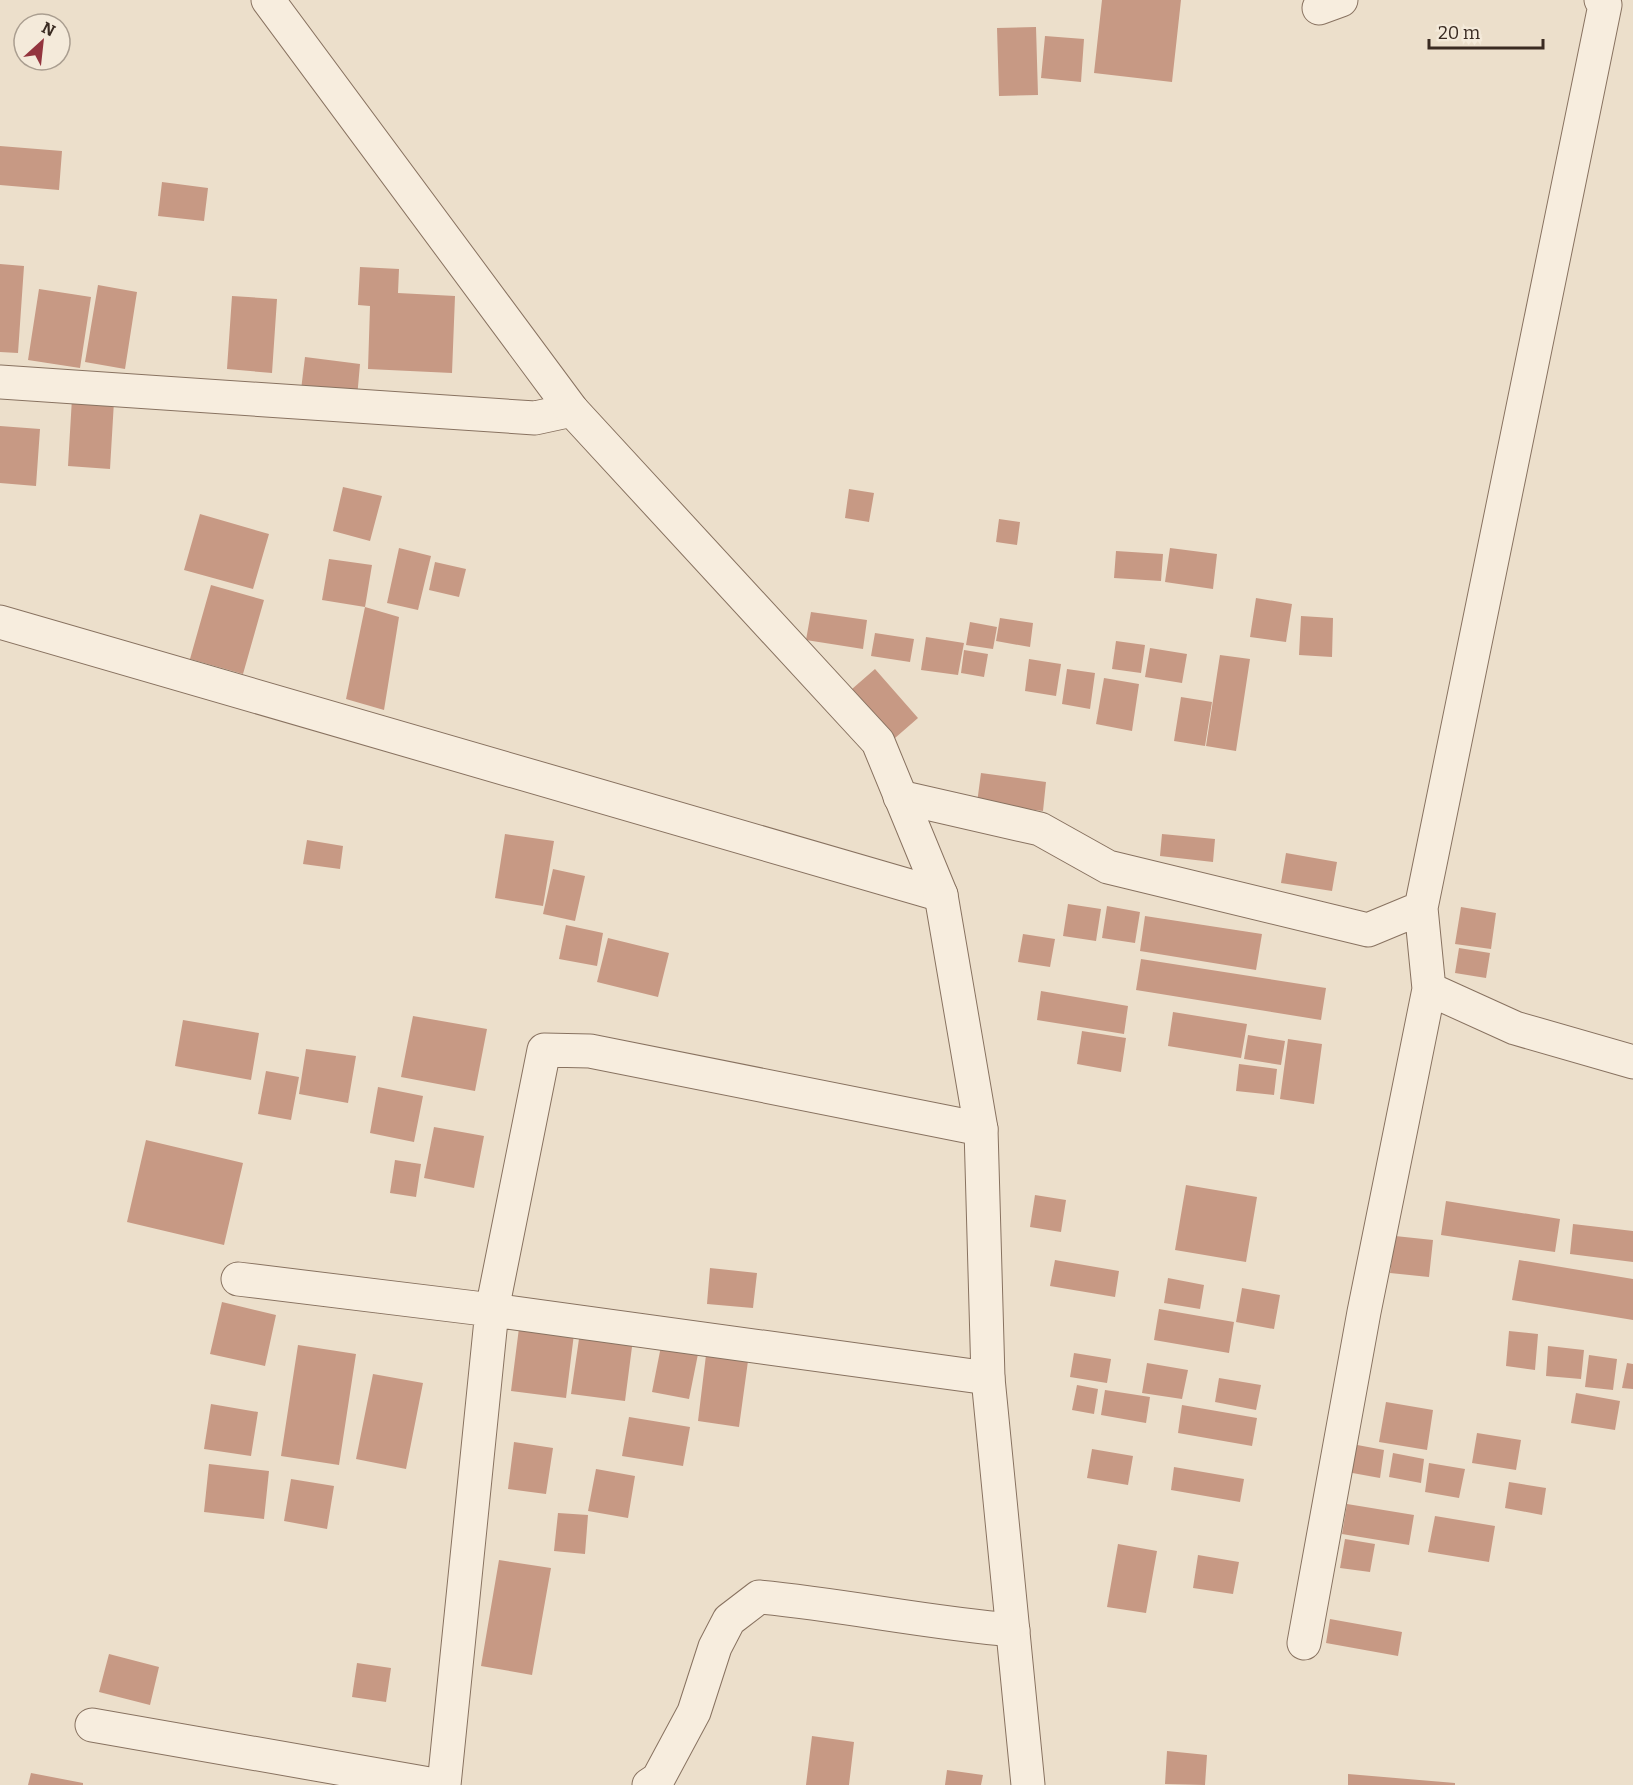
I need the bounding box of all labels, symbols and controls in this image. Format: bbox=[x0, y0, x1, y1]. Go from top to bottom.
north arrow bbox=[12, 12, 72, 72]
scale bar bbox=[1429, 12, 1543, 50]
text: N bbox=[39, 18, 58, 40]
text: 20 m bbox=[1438, 22, 1480, 44]

